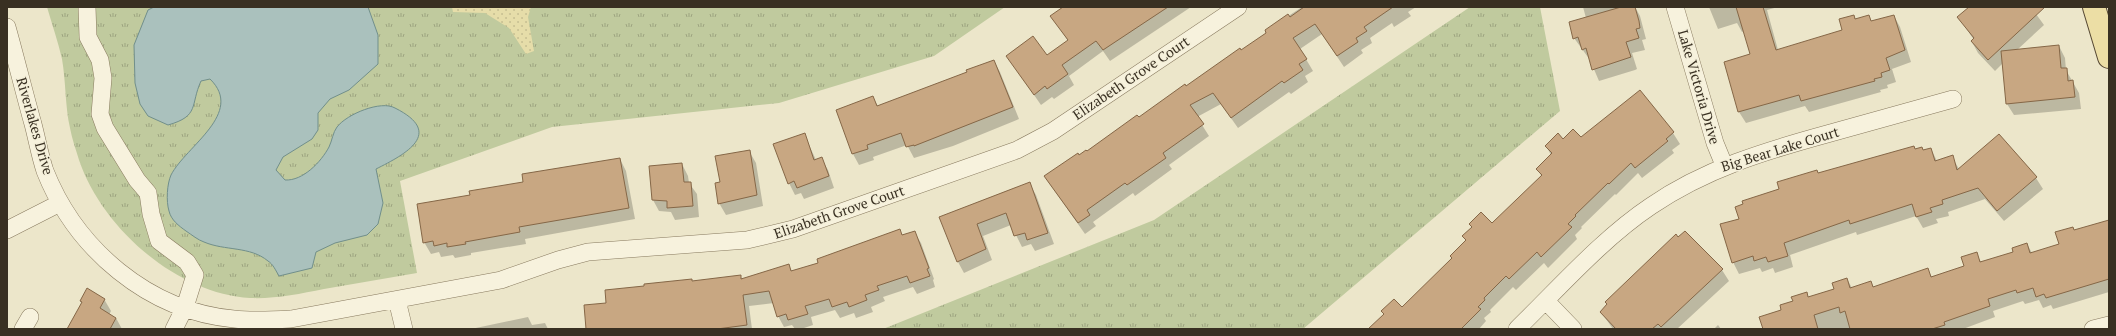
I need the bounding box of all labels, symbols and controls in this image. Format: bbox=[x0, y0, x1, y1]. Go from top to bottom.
street label: Lake Victoria Drive bbox=[1674, 27, 1725, 146]
street label: Elizabeth Grove Court bbox=[1069, 31, 1193, 124]
street label: Riverlakes Drive bbox=[12, 75, 58, 177]
street label: Big Bear Lake Court bbox=[1719, 121, 1842, 175]
street label: Elizabeth Grove Court bbox=[771, 180, 907, 243]

